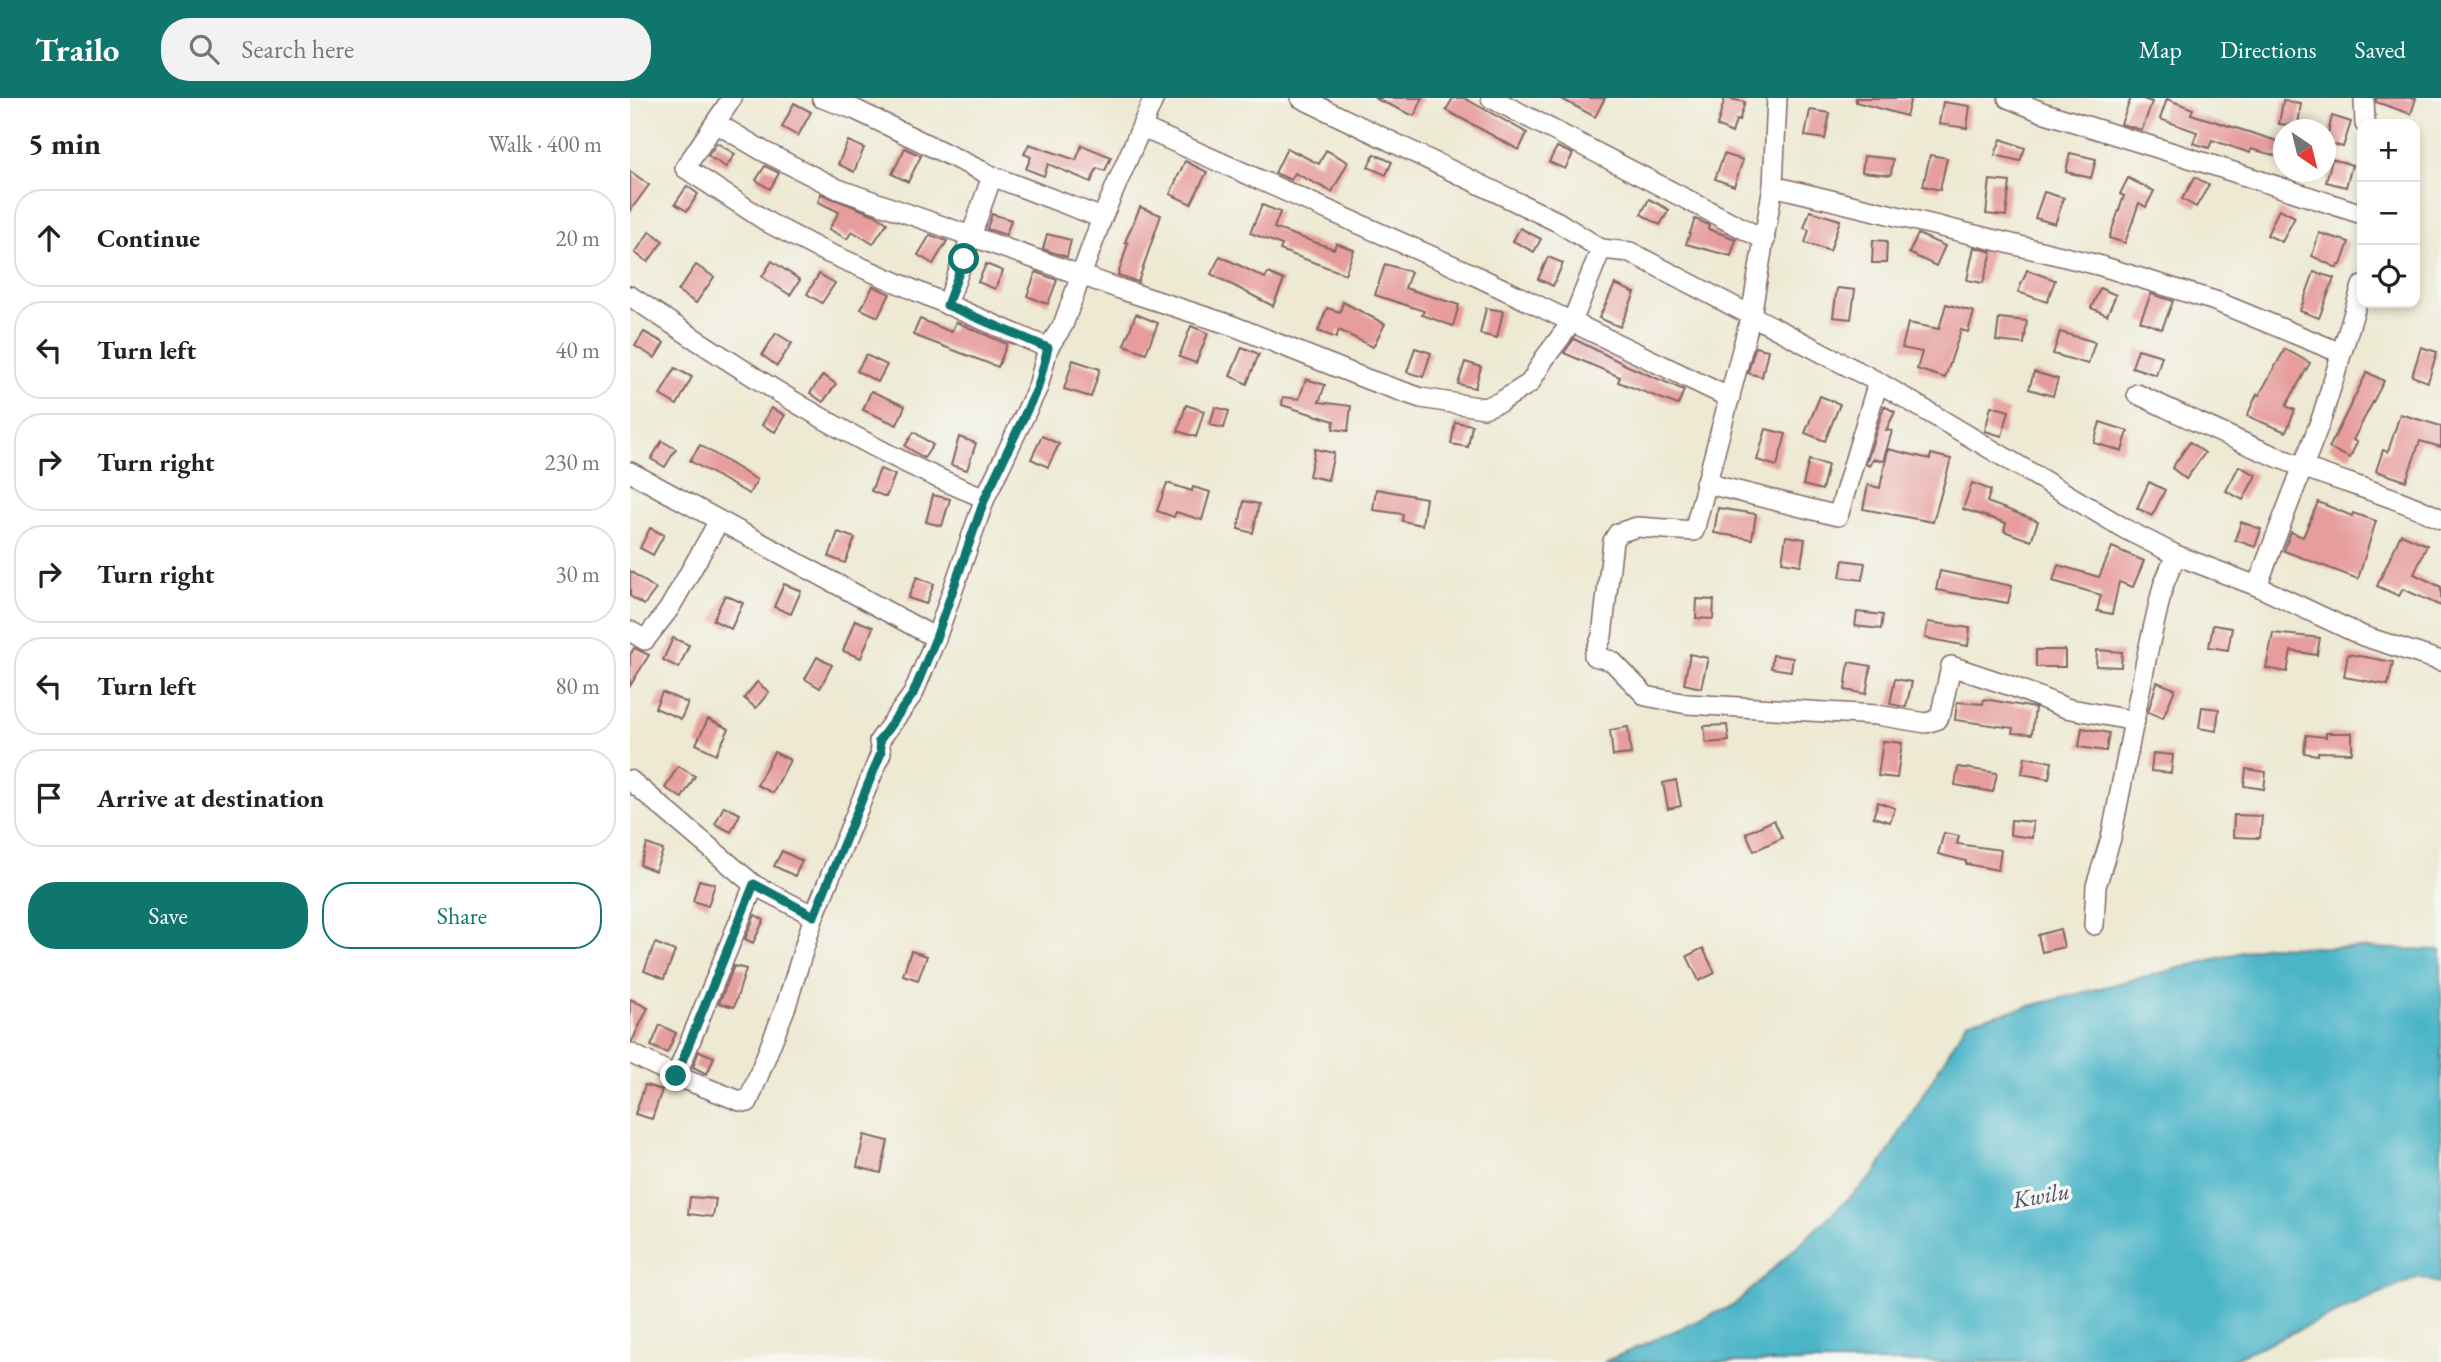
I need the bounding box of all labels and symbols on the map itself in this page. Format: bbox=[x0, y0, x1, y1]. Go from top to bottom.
north arrow bbox=[2273, 119, 2336, 182]
route start bbox=[948, 243, 979, 274]
route end bbox=[660, 1060, 691, 1091]
water label: Kwilu bbox=[2009, 1175, 2072, 1215]

